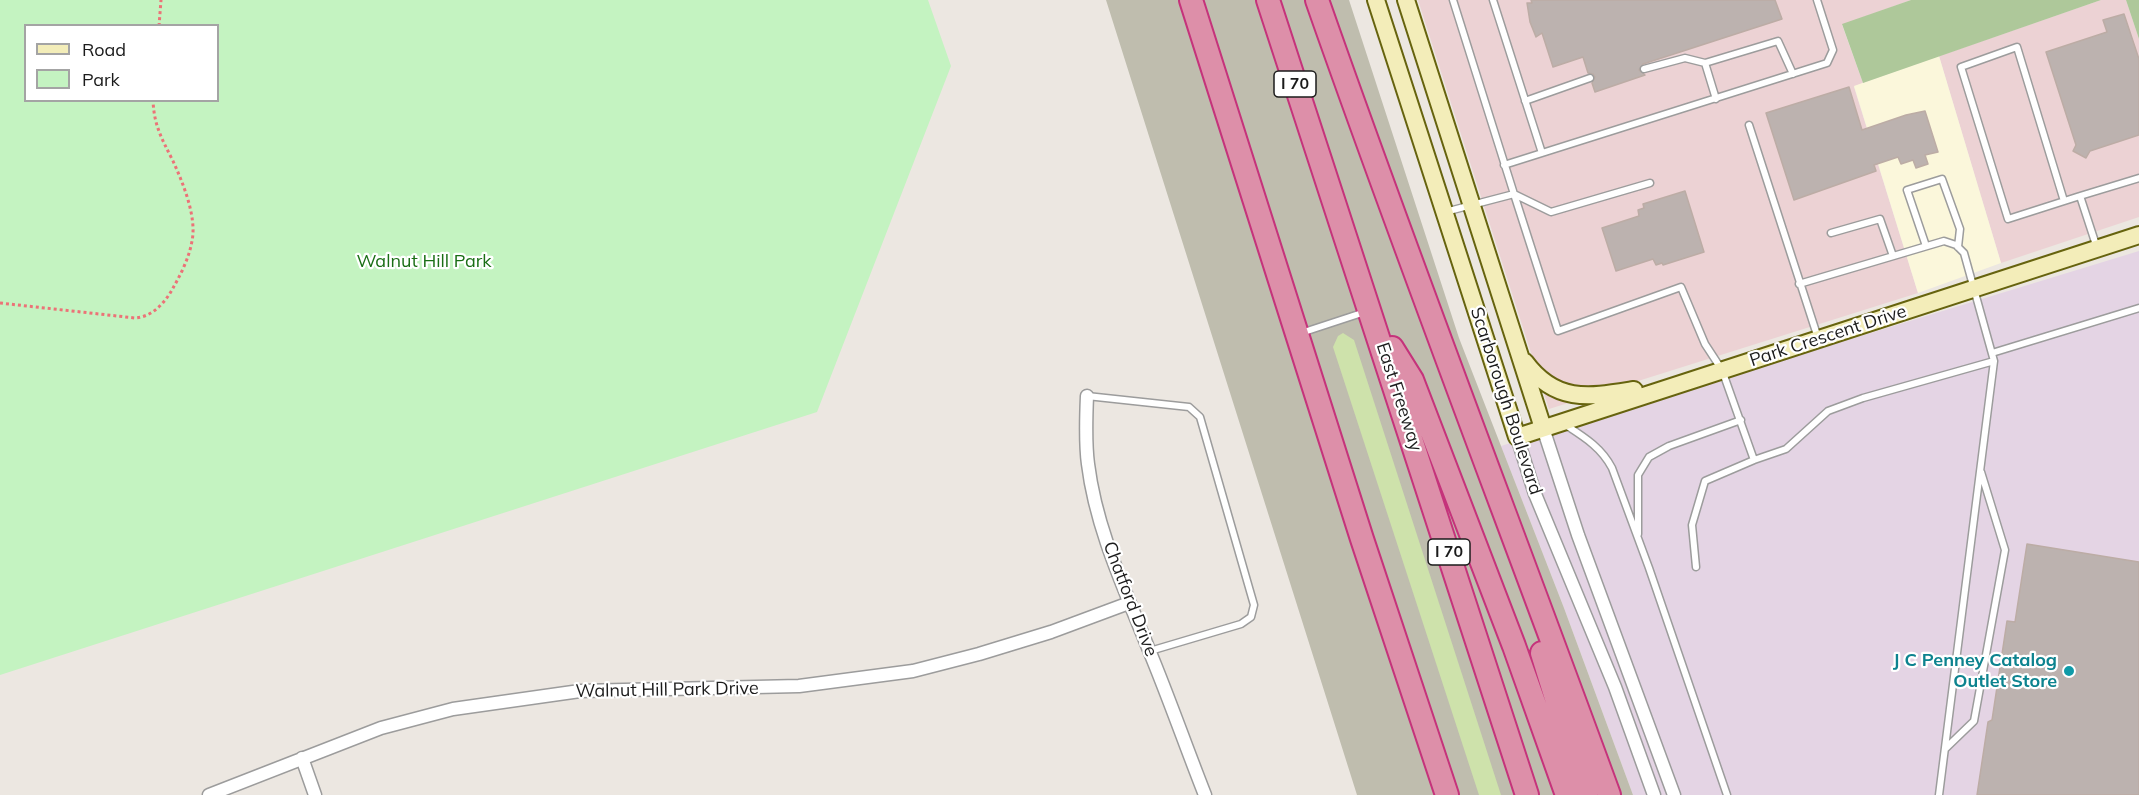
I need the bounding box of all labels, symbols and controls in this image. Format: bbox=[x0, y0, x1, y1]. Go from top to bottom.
legend bbox=[24, 24, 219, 102]
text: Road bbox=[82, 38, 126, 61]
text: Park bbox=[82, 68, 120, 91]
road number: I 70 bbox=[1274, 71, 1316, 97]
park label: Walnut Hill Park bbox=[356, 251, 492, 273]
street label: Park Crescent Drive bbox=[1747, 300, 1909, 372]
street label: Scarborough Boulevard bbox=[1465, 305, 1547, 497]
street label: East Freeway bbox=[1371, 340, 1427, 454]
street label: Chatford Drive bbox=[1098, 538, 1162, 660]
road number: I 70 bbox=[1428, 539, 1470, 565]
place label: J C Penney Catalog Outlet Store bbox=[1893, 650, 2057, 692]
marker: J C Penney Catalog Outlet Store bbox=[2062, 664, 2076, 678]
street label: Walnut Hill Park Drive bbox=[575, 678, 759, 702]

